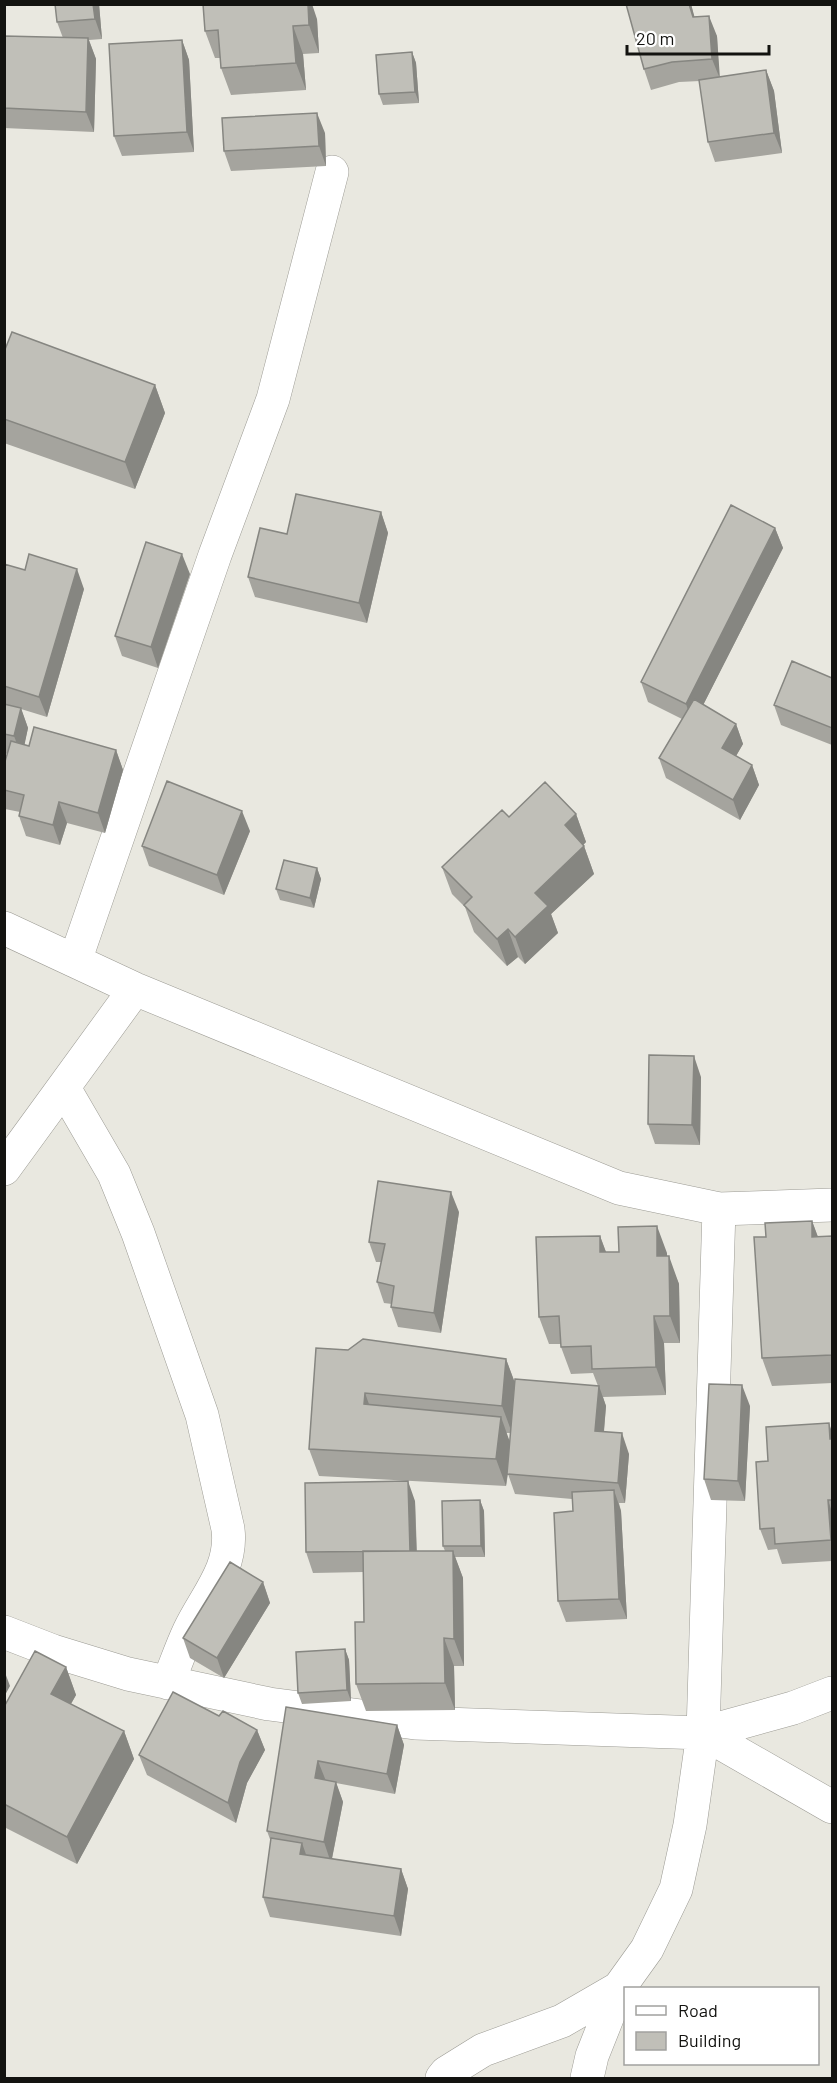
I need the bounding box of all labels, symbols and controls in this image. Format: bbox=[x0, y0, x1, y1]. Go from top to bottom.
scale bar bbox=[627, 18, 770, 56]
text: 20 m bbox=[636, 27, 674, 49]
legend bbox=[624, 1987, 819, 2065]
text: Road bbox=[678, 1999, 718, 2021]
text: Building bbox=[678, 2029, 741, 2051]

